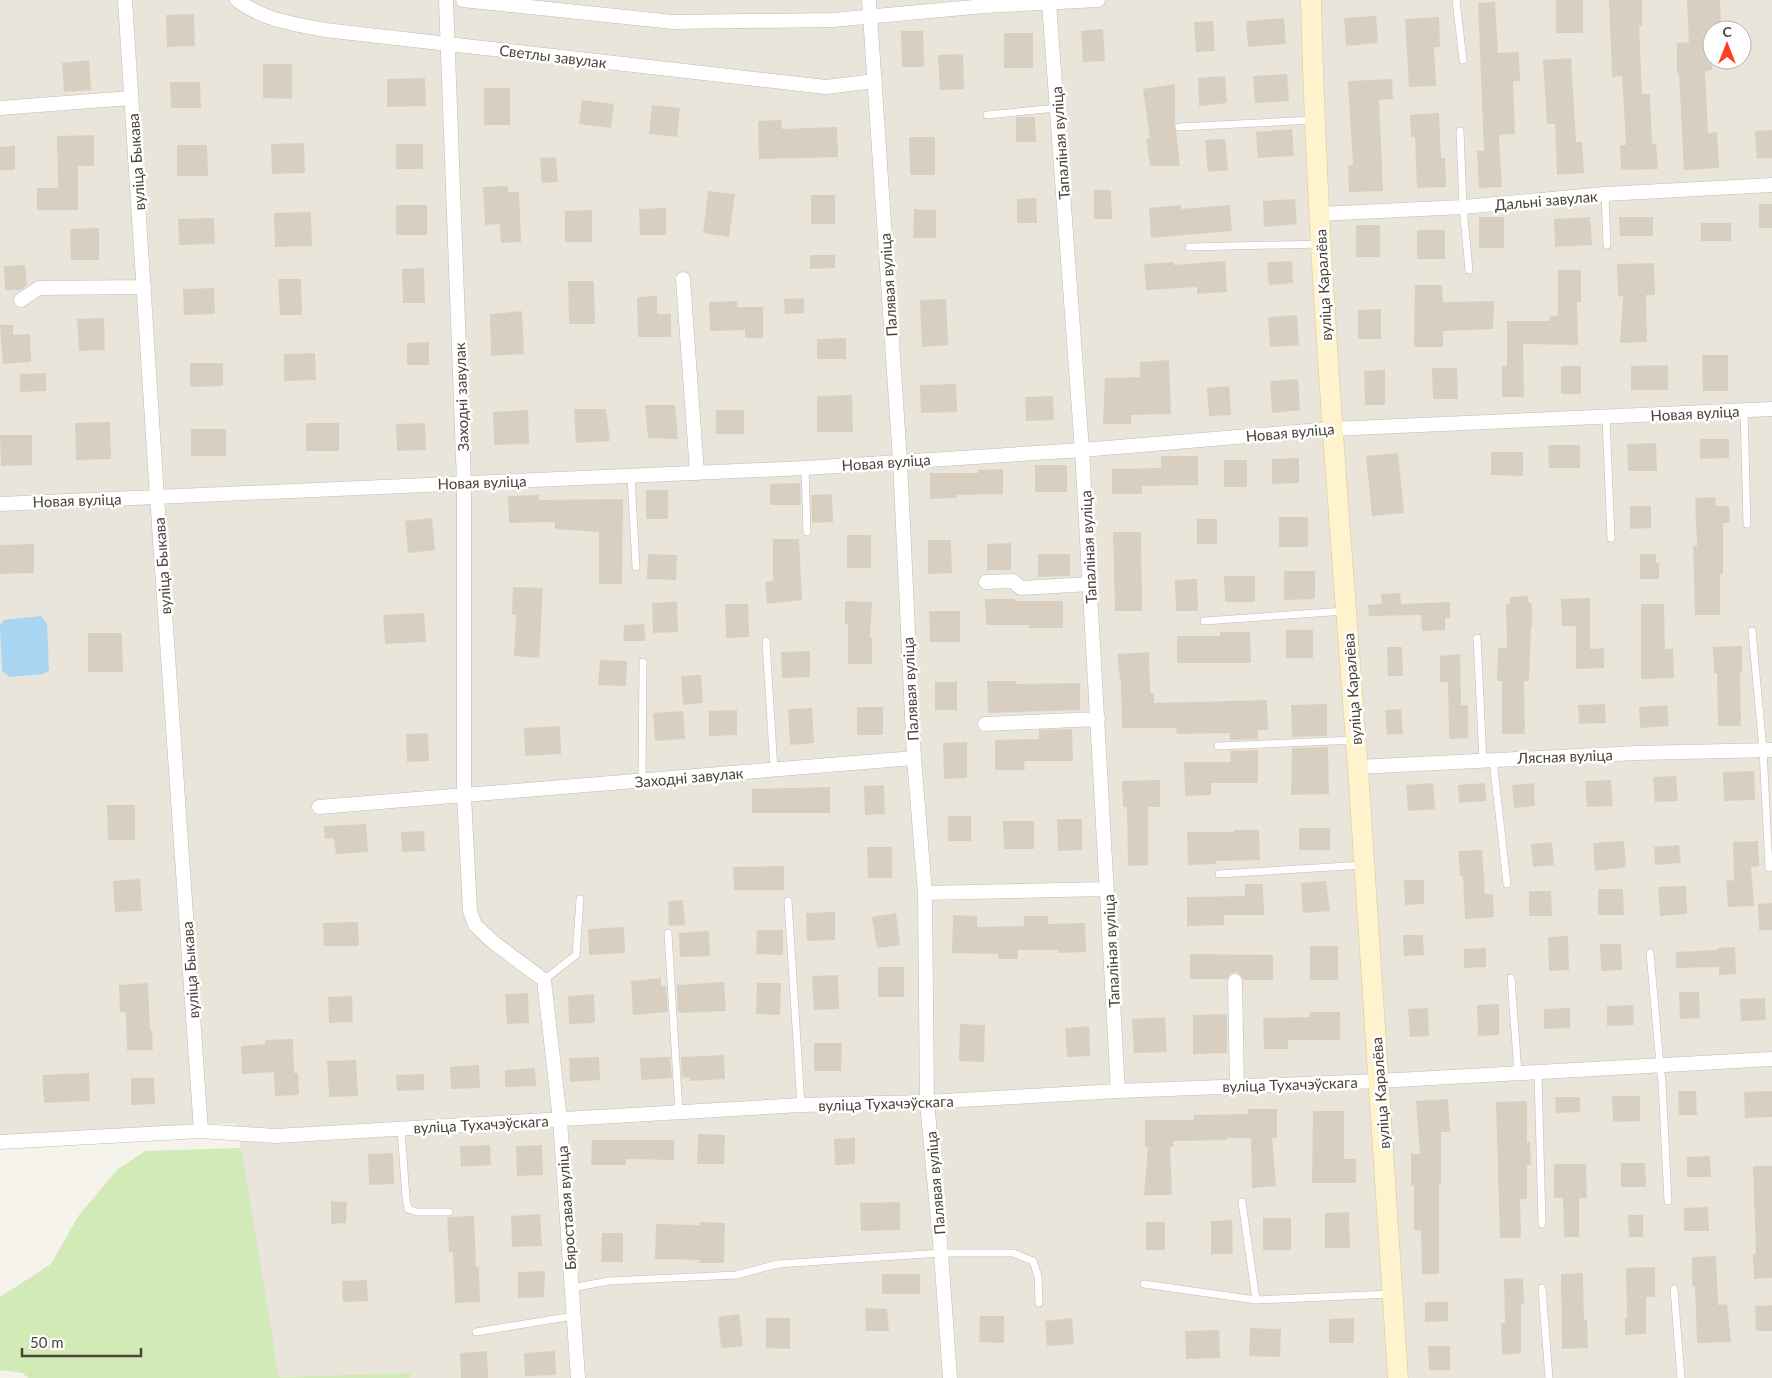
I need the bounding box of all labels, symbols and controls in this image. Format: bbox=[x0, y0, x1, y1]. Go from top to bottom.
north arrow bbox=[1702, 20, 1752, 70]
text: С bbox=[1722, 23, 1732, 40]
street label: Светлы завулак bbox=[498, 40, 608, 72]
street label: Тапаліная вуліца bbox=[1047, 86, 1073, 200]
street label: вуліца Быкава bbox=[124, 113, 148, 211]
street label: Дальні завулак bbox=[1494, 187, 1599, 213]
street label: вуліца Каралёва bbox=[1311, 229, 1335, 341]
street label: Палявая вуліца bbox=[875, 233, 901, 337]
street label: Заходні завулак bbox=[450, 342, 472, 452]
street label: Новая вуліца bbox=[1650, 402, 1740, 424]
street label: Новая вуліца bbox=[1245, 419, 1335, 445]
street label: Новая вуліца bbox=[841, 450, 931, 474]
street label: Новая вуліца bbox=[437, 471, 527, 493]
street label: Новая вуліца bbox=[32, 489, 122, 511]
street label: Тапаліная вуліца bbox=[1076, 490, 1100, 604]
street label: вуліца Быкава bbox=[150, 517, 174, 615]
street label: вуліца Каралёва bbox=[1339, 633, 1365, 745]
street label: Палявая вуліца bbox=[898, 637, 922, 741]
street label: Лясная вуліца bbox=[1516, 745, 1613, 767]
street label: Заходні завулак bbox=[634, 763, 744, 791]
street label: Тапаліная вуліца bbox=[1099, 894, 1123, 1008]
street label: вуліца Быкава bbox=[178, 921, 202, 1019]
street label: вуліца Каралёва bbox=[1367, 1037, 1393, 1149]
street label: вуліца Тухачэўскага bbox=[1222, 1073, 1358, 1095]
street label: вуліца Тухачэўскага bbox=[818, 1092, 954, 1114]
street label: вуліца Тухачэўскага bbox=[413, 1111, 549, 1137]
street label: Палявая вуліца bbox=[922, 1131, 948, 1235]
street label: Бяроставая вуліца bbox=[553, 1145, 579, 1271]
scale bar bbox=[22, 1326, 141, 1358]
text: 50 m bbox=[30, 1333, 64, 1351]

